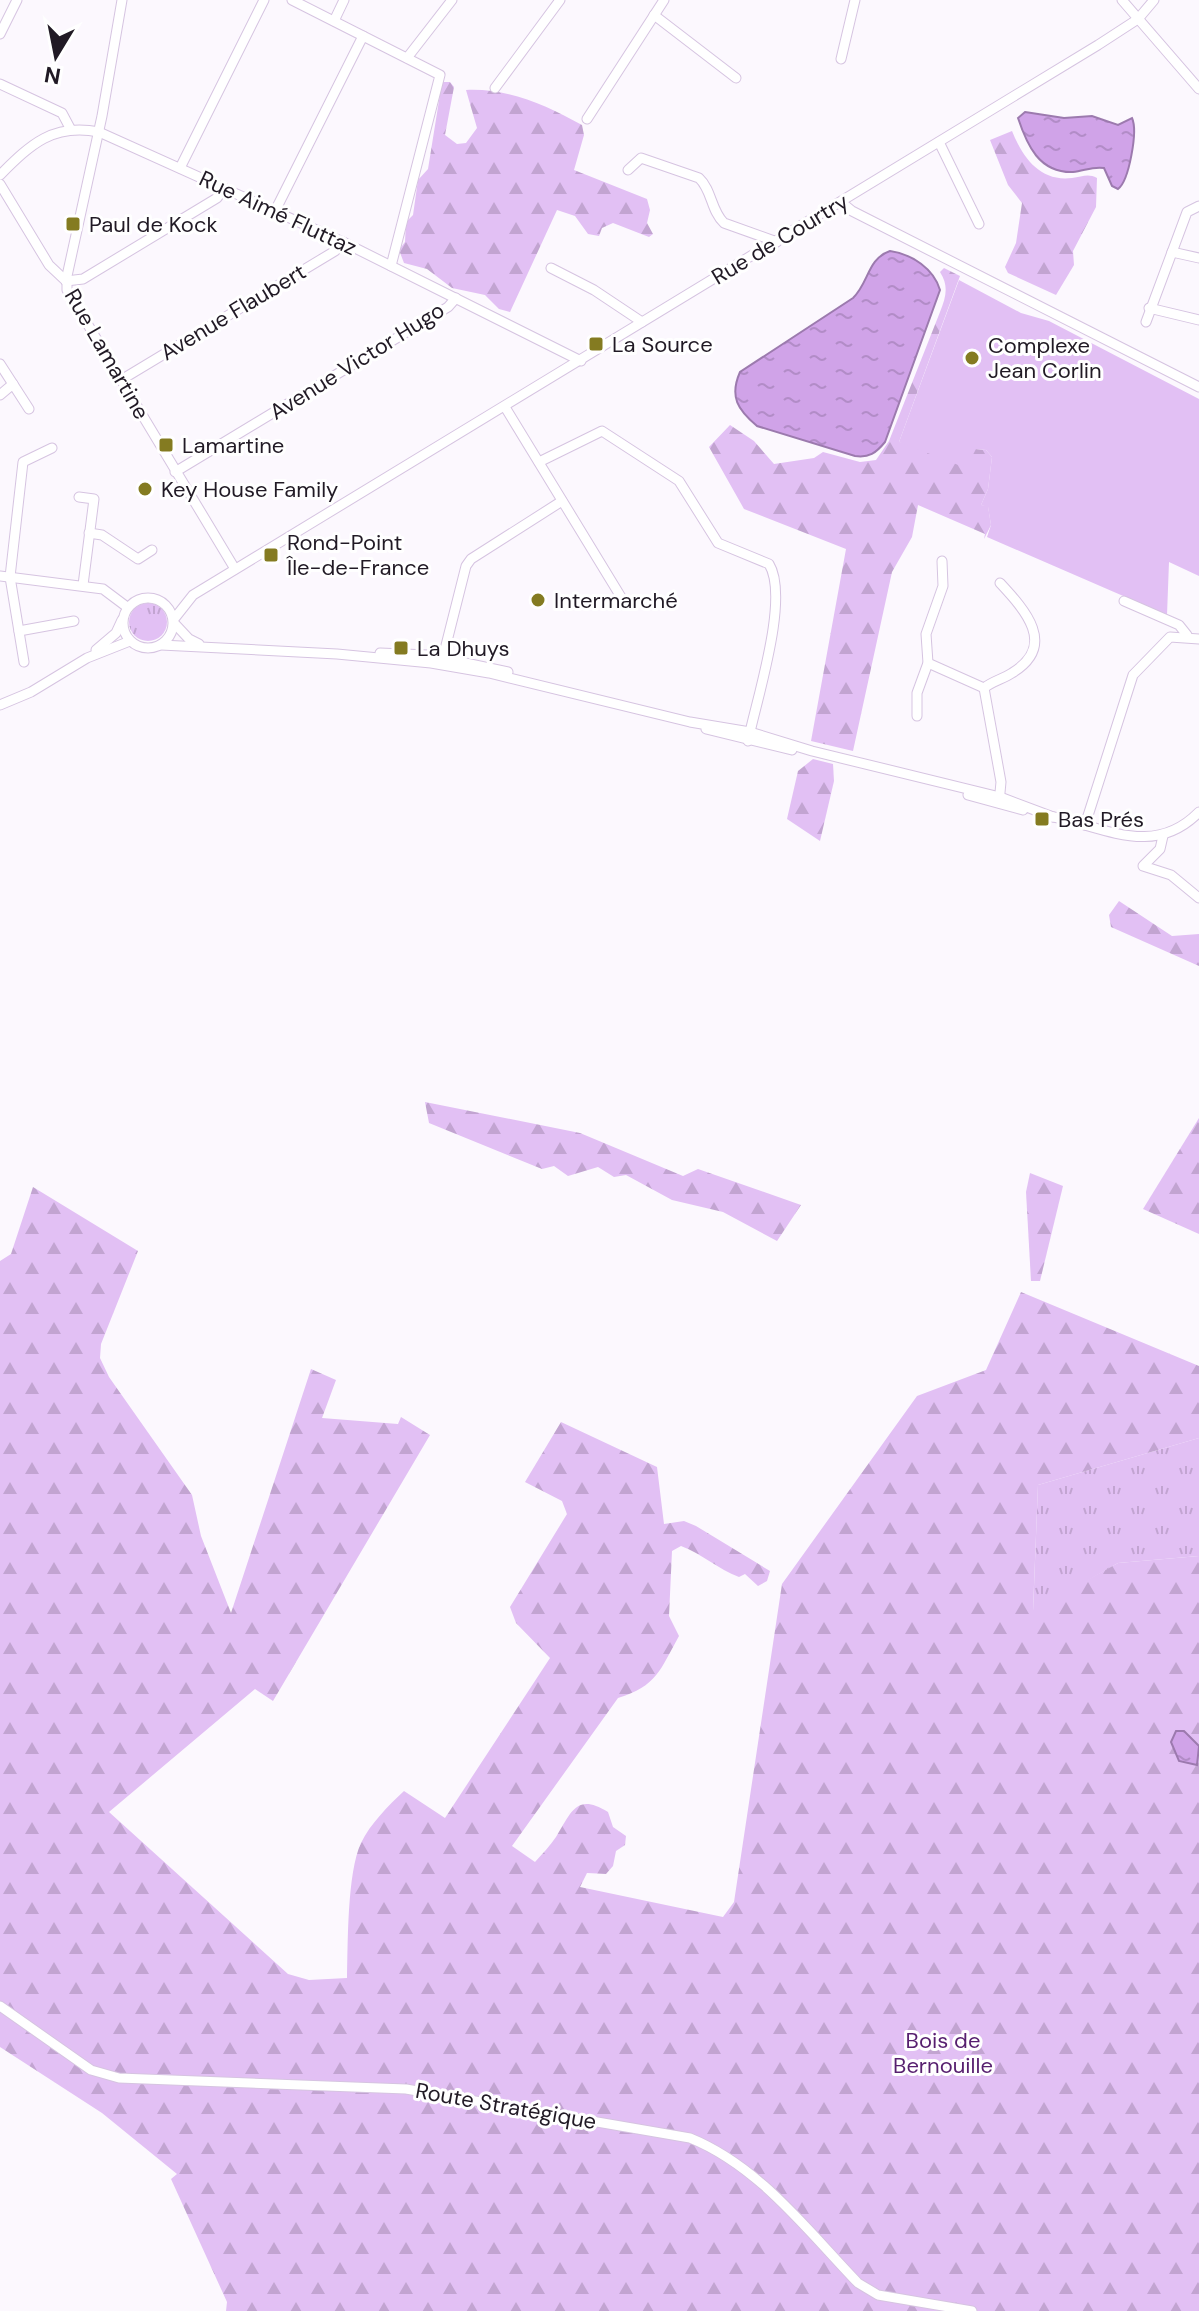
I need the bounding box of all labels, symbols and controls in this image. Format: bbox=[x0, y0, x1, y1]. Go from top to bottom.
north arrow bbox=[16, 16, 96, 96]
text: N bbox=[42, 60, 63, 91]
street label: Rue Aimé Fluttaz bbox=[195, 164, 361, 262]
street label: Rue de Courtry bbox=[706, 187, 854, 291]
place label: Paul de Kock bbox=[89, 210, 218, 239]
marker: Paul de Kock bbox=[64, 215, 82, 233]
street label: Avenue Flaubert bbox=[155, 257, 311, 367]
street label: Rue Lamartine bbox=[58, 283, 156, 425]
street label: Avenue Victor Hugo bbox=[264, 296, 450, 426]
place label: La Source bbox=[612, 330, 713, 359]
place label: Complexe Jean Corlin bbox=[988, 331, 1102, 385]
marker: La Source bbox=[587, 335, 605, 353]
marker: Complexe Jean Corlin bbox=[963, 349, 981, 367]
place label: Lamartine bbox=[182, 431, 284, 460]
marker: Lamartine bbox=[157, 436, 175, 454]
place label: Key House Family bbox=[161, 475, 338, 504]
marker: Key House Family bbox=[136, 480, 154, 498]
place label: Rond-Point Île-de-France bbox=[286, 528, 429, 582]
marker: Rond-Point Île-de-France bbox=[262, 546, 280, 564]
place label: Intermarché bbox=[554, 586, 678, 615]
marker: Intermarché bbox=[529, 591, 547, 609]
place label: La Dhuys bbox=[417, 634, 509, 663]
marker: La Dhuys bbox=[392, 639, 410, 657]
place label: Bas Prés bbox=[1058, 805, 1144, 834]
marker: Bas Prés bbox=[1033, 810, 1051, 828]
park label: Bois de Bernouille bbox=[893, 2026, 993, 2080]
street label: Route Stratégique bbox=[413, 2076, 599, 2136]

